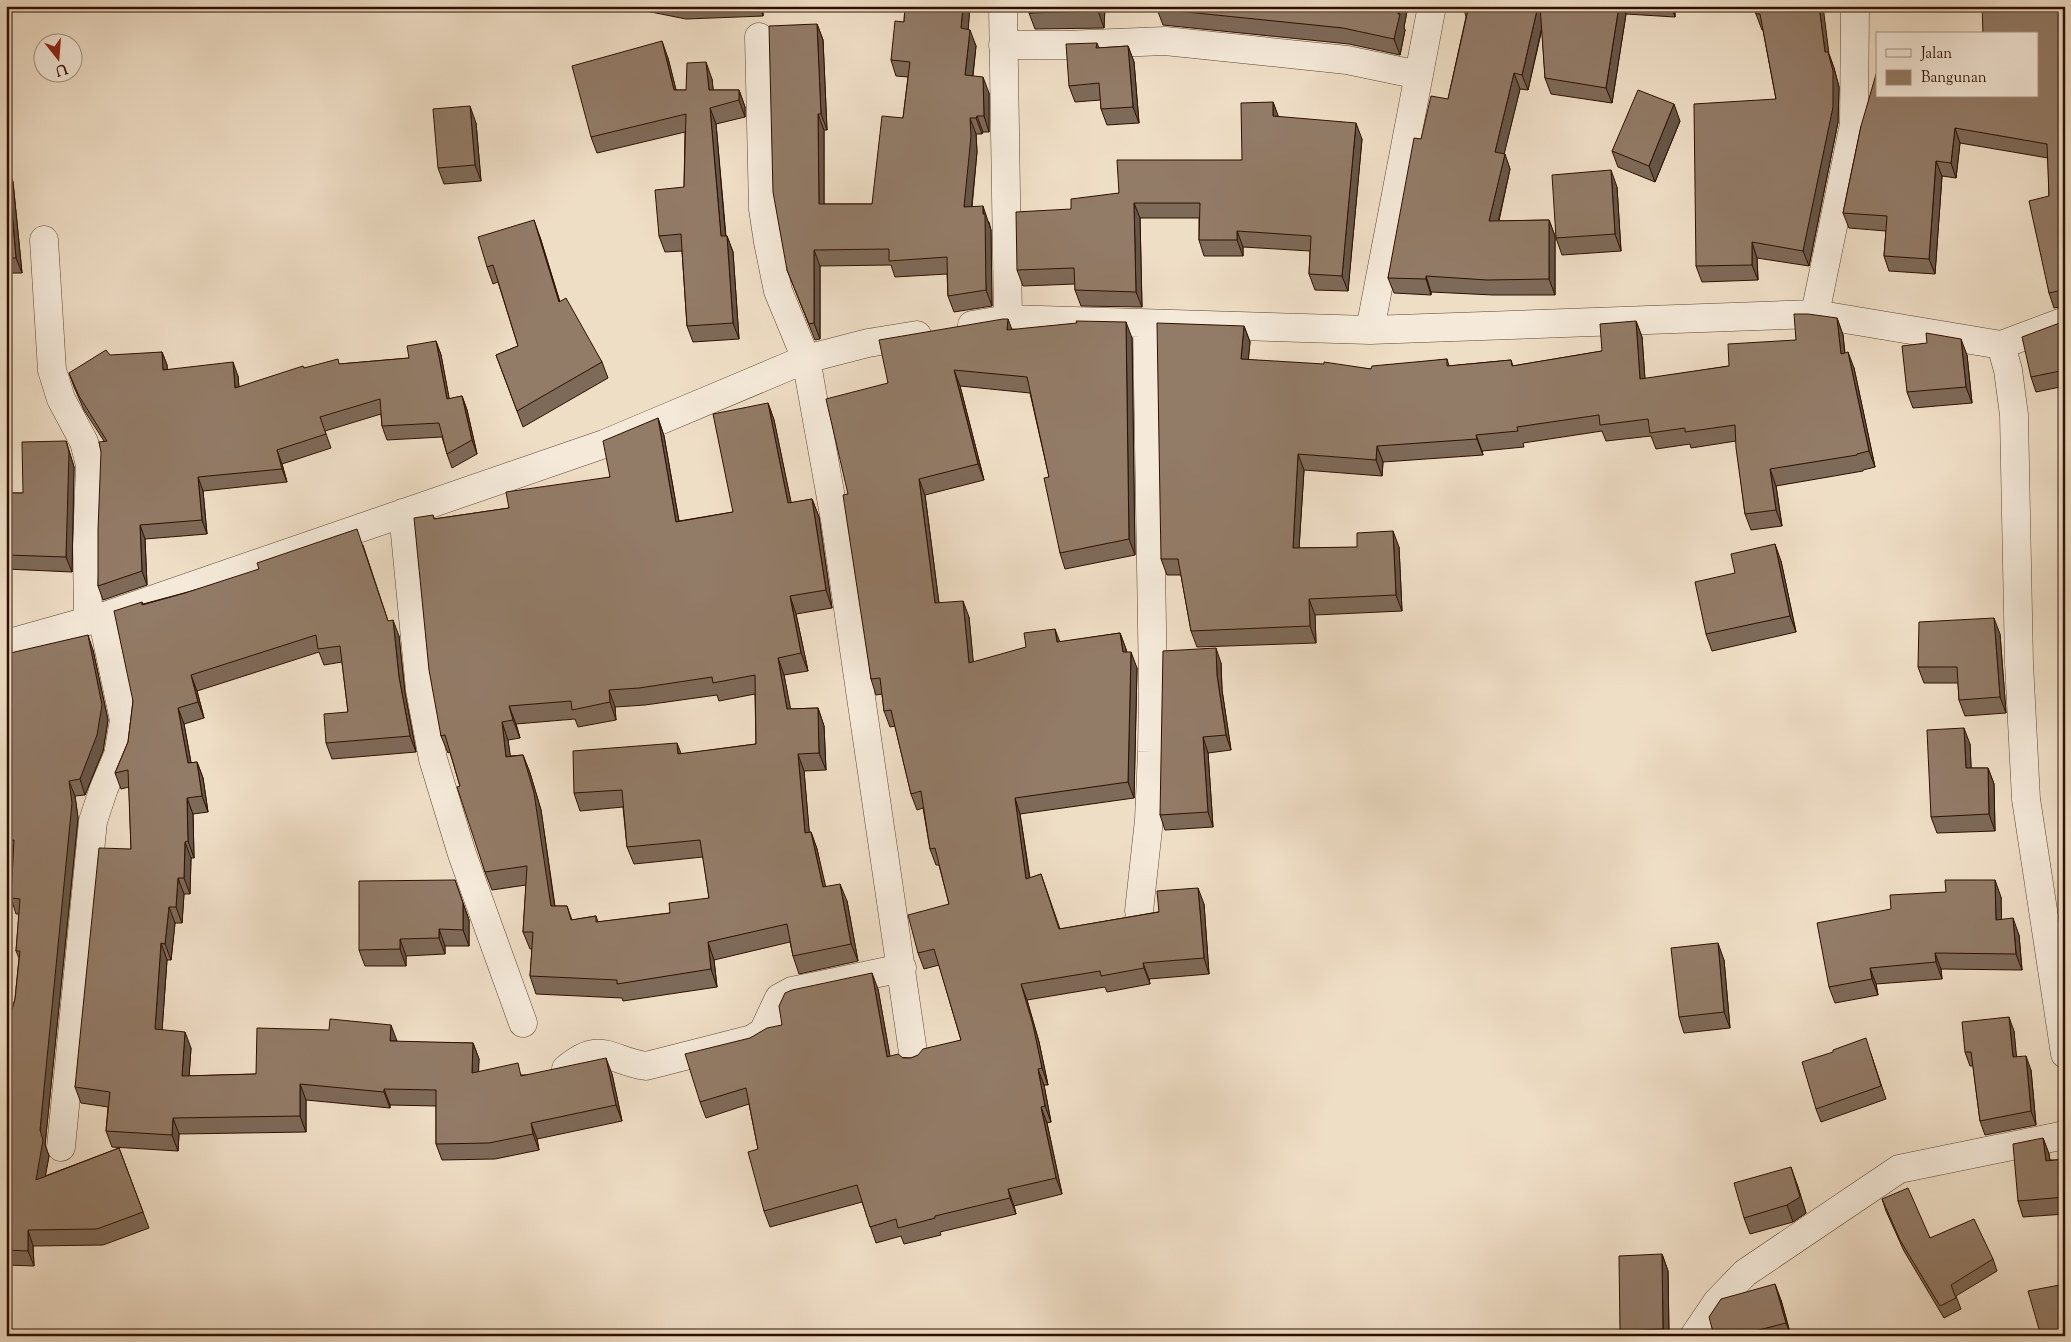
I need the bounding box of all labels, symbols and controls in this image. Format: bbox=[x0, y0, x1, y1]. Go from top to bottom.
north arrow bbox=[32, 32, 82, 82]
legend bbox=[1876, 32, 2038, 98]
text: Jalan bbox=[1920, 44, 1952, 65]
text: U bbox=[52, 57, 70, 80]
text: Bangunan bbox=[1921, 68, 1987, 89]

